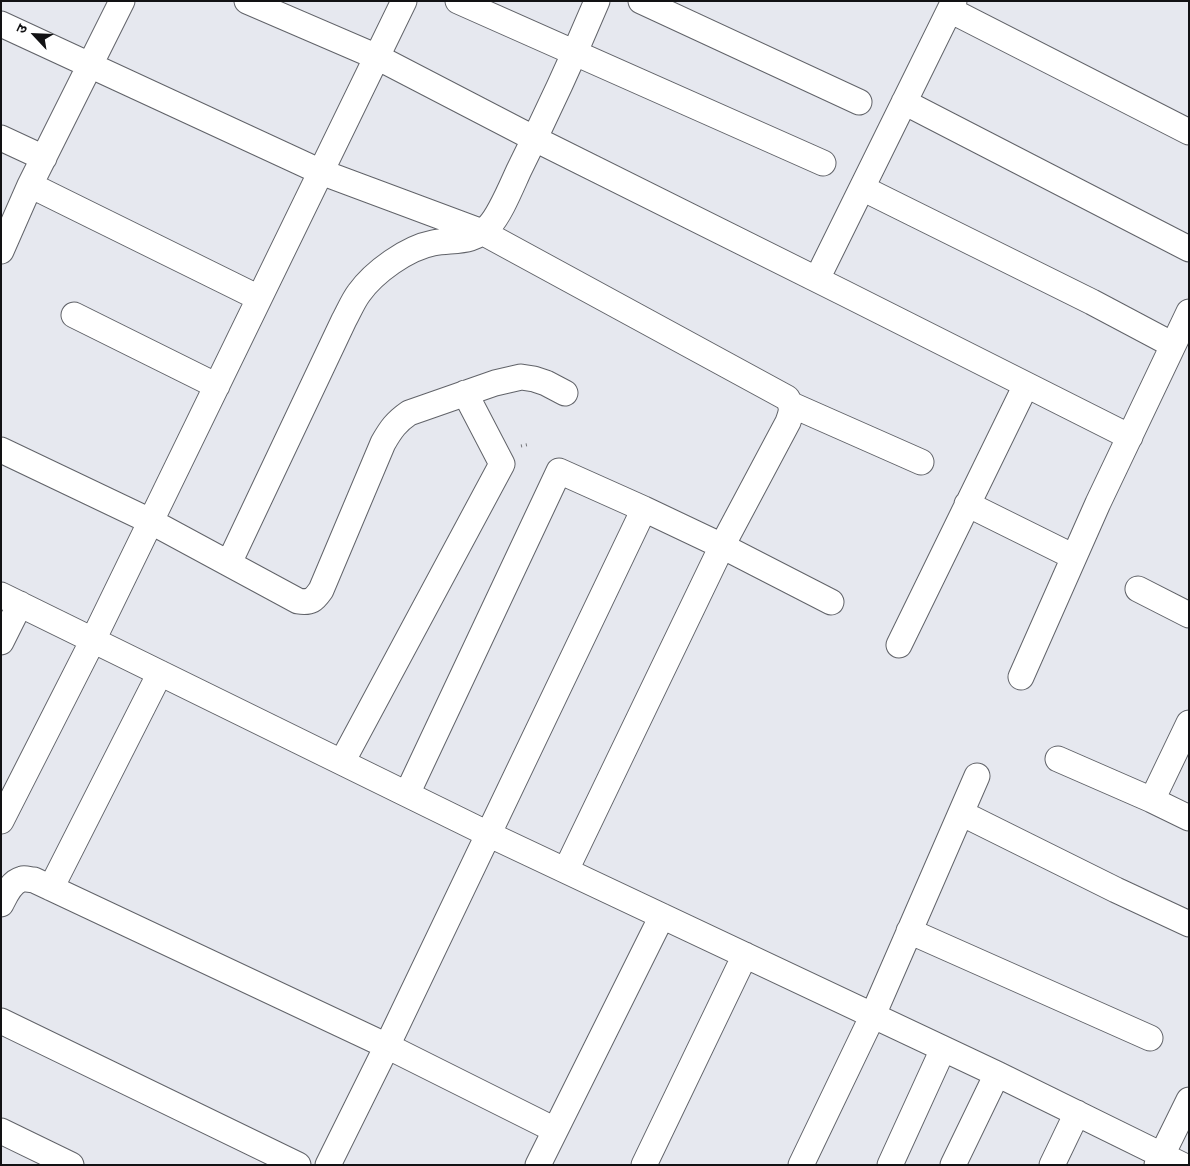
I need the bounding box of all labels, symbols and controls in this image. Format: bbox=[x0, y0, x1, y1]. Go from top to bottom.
north arrow bbox=[10, 10, 60, 60]
text: उ bbox=[12, 21, 30, 36]

